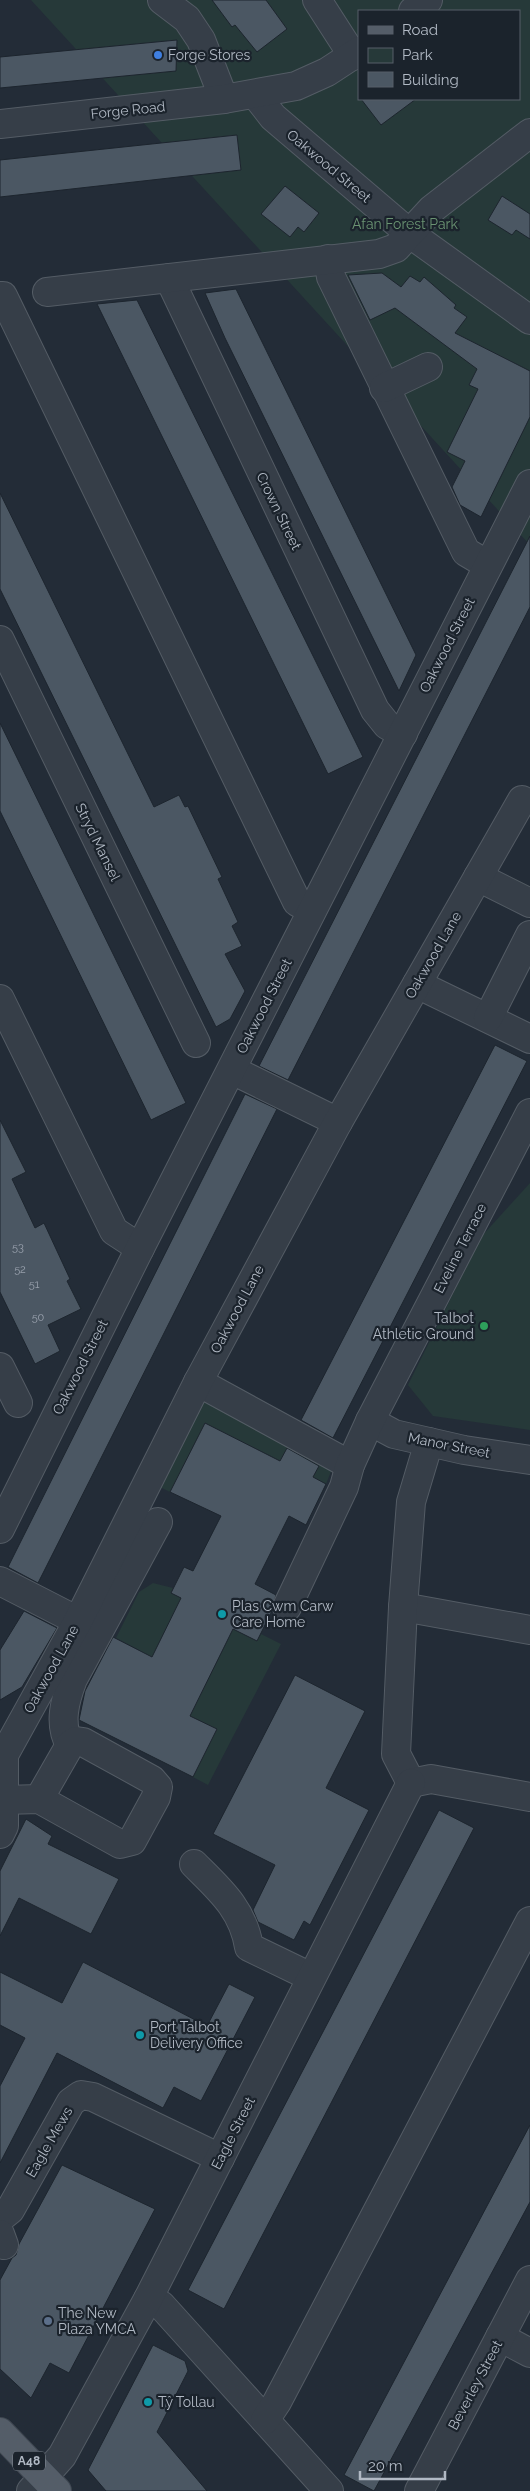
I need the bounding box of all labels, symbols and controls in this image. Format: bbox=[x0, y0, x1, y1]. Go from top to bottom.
legend bbox=[358, 10, 520, 100]
text: Road bbox=[402, 21, 438, 39]
text: Park bbox=[402, 46, 433, 64]
place label: Forge Stores bbox=[168, 47, 250, 63]
marker: Forge Stores bbox=[152, 49, 164, 61]
text: Building bbox=[402, 71, 459, 89]
street label: Forge Road bbox=[90, 98, 166, 122]
street label: Oakwood Street bbox=[284, 126, 374, 206]
park label: Afan Forest Park bbox=[352, 216, 458, 232]
street label: Crown Street bbox=[253, 470, 305, 553]
street label: Oakwood Street bbox=[416, 595, 478, 695]
street label: Stryd Mansel bbox=[72, 801, 124, 884]
street label: Oakwood Lane bbox=[402, 909, 464, 1001]
street label: Oakwood Street bbox=[233, 956, 295, 1056]
street label: Eveline Terrace bbox=[431, 1200, 489, 1296]
house number: 53 bbox=[12, 1241, 24, 1254]
street label: Oakwood Lane bbox=[207, 1262, 267, 1356]
house number: 52 bbox=[14, 1263, 26, 1276]
house number: 51 bbox=[29, 1278, 40, 1291]
place label: Talbot Athletic Ground bbox=[373, 1310, 474, 1342]
house number: 50 bbox=[32, 1311, 45, 1324]
street label: Oakwood Street bbox=[49, 1317, 111, 1417]
marker: Talbot Athletic Ground bbox=[478, 1320, 490, 1332]
street label: Manor Street bbox=[407, 1429, 492, 1461]
place label: Plas Cwm Carw Care Home bbox=[232, 1598, 334, 1630]
marker: Plas Cwm Carw Care Home bbox=[216, 1608, 228, 1620]
street label: Oakwood Lane bbox=[20, 1622, 82, 1716]
place label: Port Talbot Delivery Office bbox=[150, 2019, 243, 2051]
marker: Port Talbot Delivery Office bbox=[134, 2029, 146, 2041]
street label: Eagle Street bbox=[208, 2094, 258, 2172]
street label: Eagle Mews bbox=[22, 2104, 76, 2180]
place label: The New Plaza YMCA bbox=[58, 2305, 137, 2337]
marker: The New Plaza YMCA bbox=[42, 2315, 54, 2327]
street label: Beverley Street bbox=[445, 2337, 505, 2433]
place label: Tŷ Tollau bbox=[158, 2394, 215, 2410]
marker: Tŷ Tollau bbox=[142, 2396, 154, 2408]
scale bar bbox=[360, 2448, 445, 2480]
road number: A48 bbox=[13, 2452, 45, 2470]
text: 20 m bbox=[368, 2457, 403, 2475]

